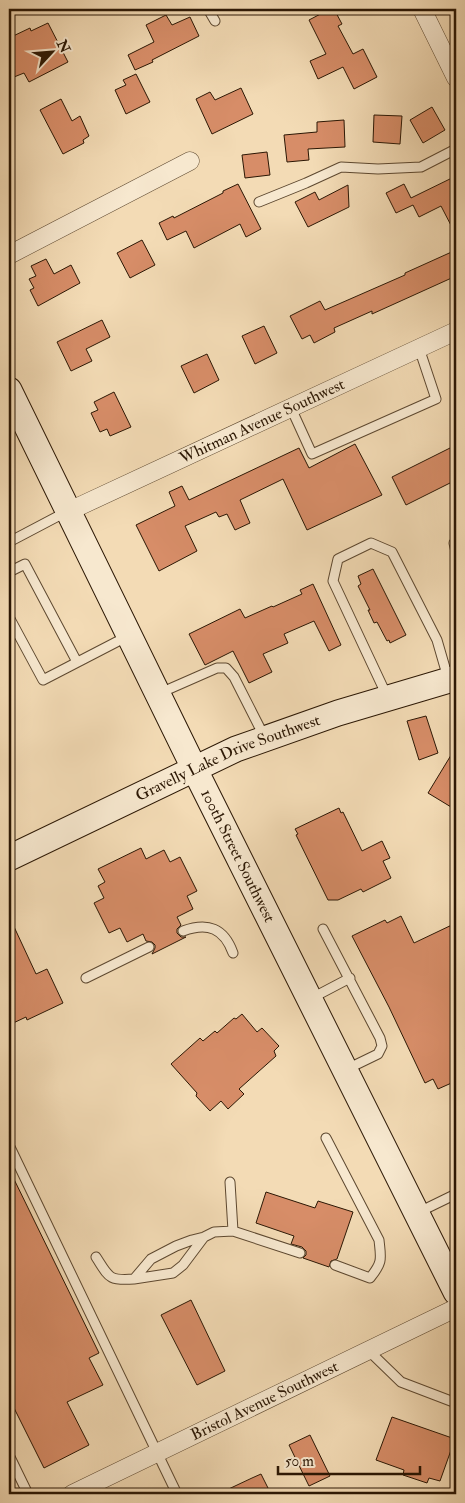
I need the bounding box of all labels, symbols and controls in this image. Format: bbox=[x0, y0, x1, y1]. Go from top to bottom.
north arrow bbox=[28, 28, 78, 78]
text: N bbox=[52, 36, 74, 56]
street label: Whitman Avenue Southwest bbox=[175, 374, 348, 469]
street label: Gravelly Lake Drive Southwest bbox=[132, 710, 323, 806]
street label: 100th Street Southwest bbox=[196, 786, 280, 926]
street label: Bristol Avenue Southwest bbox=[188, 1357, 342, 1445]
scale bar bbox=[278, 1443, 420, 1475]
text: 50 m bbox=[285, 1452, 314, 1471]

